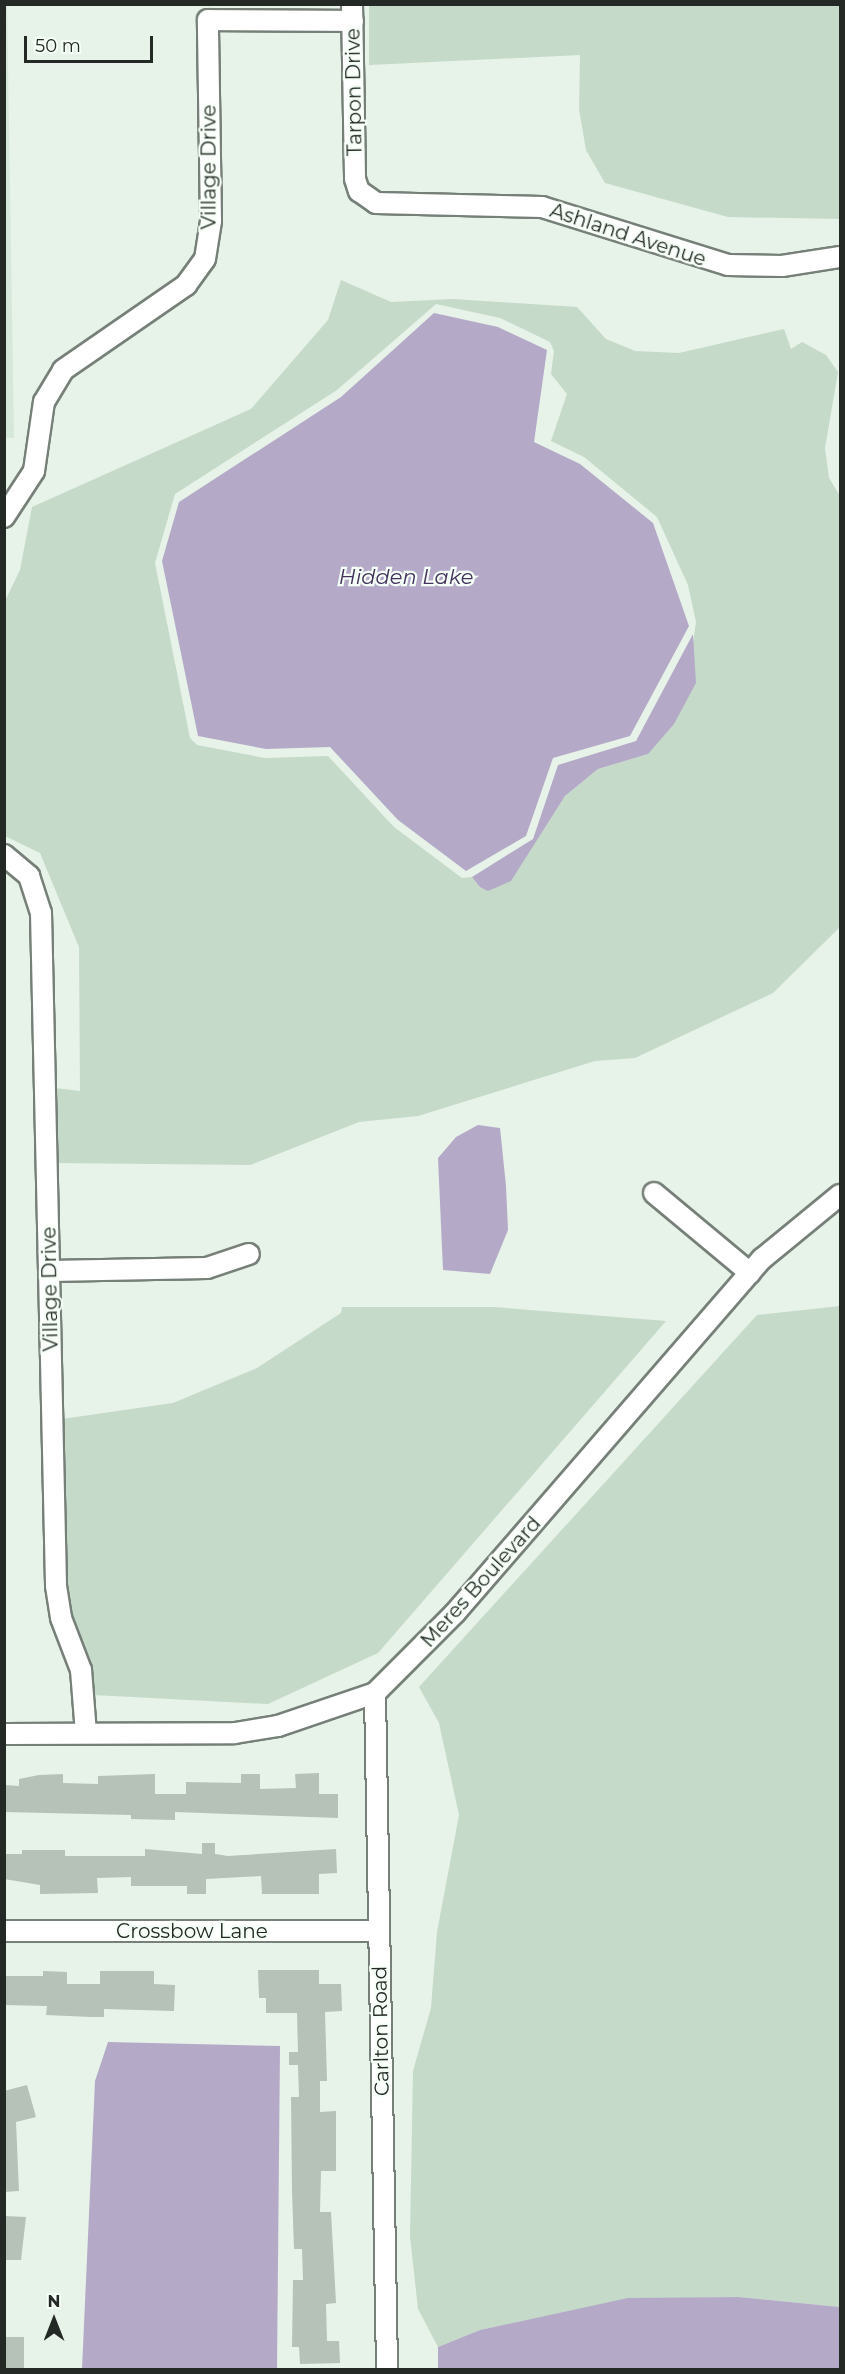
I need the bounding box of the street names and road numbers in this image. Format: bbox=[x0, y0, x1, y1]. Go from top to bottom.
street label: Tarpon Drive bbox=[341, 28, 367, 156]
street label: Village Drive bbox=[197, 105, 221, 229]
street label: Ashland Avenue bbox=[547, 198, 709, 272]
street label: Village Drive bbox=[37, 1226, 63, 1352]
street label: Meres Boulevard bbox=[416, 1512, 546, 1652]
street label: Crossbow Lane bbox=[116, 1919, 268, 1943]
street label: Carlton Road bbox=[368, 1966, 394, 2096]

